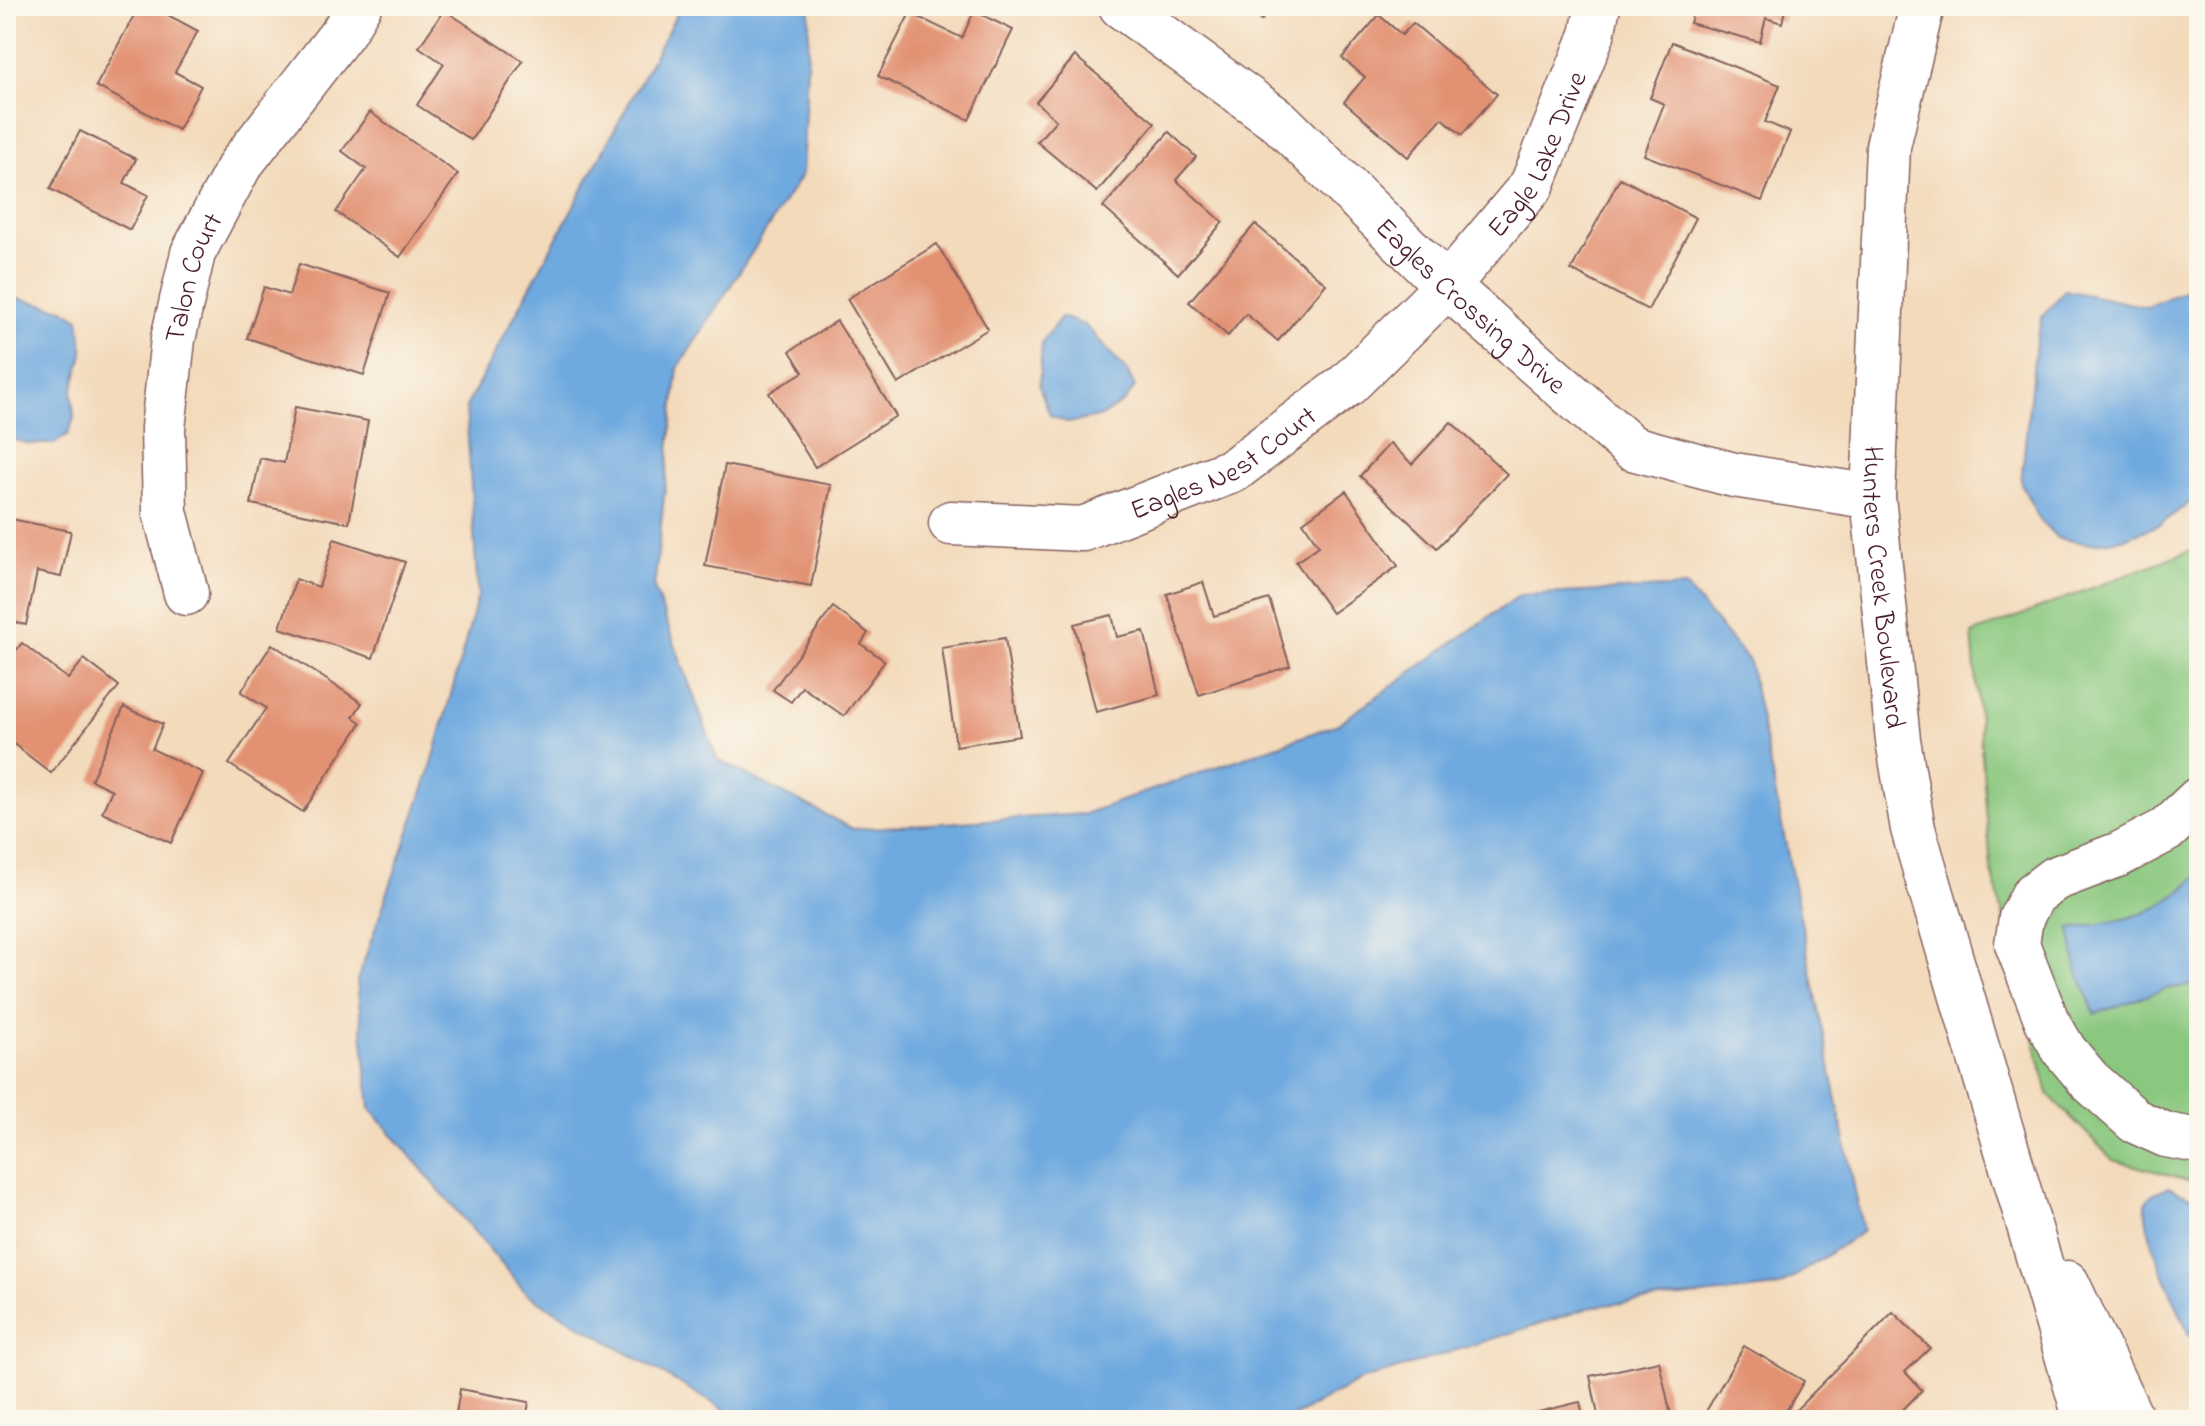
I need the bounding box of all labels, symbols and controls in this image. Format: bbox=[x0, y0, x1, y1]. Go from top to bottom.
street label: Eagle Lake Drive bbox=[1479, 65, 1600, 248]
street label: Talon Court bbox=[156, 206, 235, 347]
street label: Eagles Crossing Drive bbox=[1365, 209, 1575, 406]
street label: Eagles Nest Court bbox=[1125, 397, 1327, 533]
street label: Hunters Creek Boulevard bbox=[1849, 445, 1914, 731]

